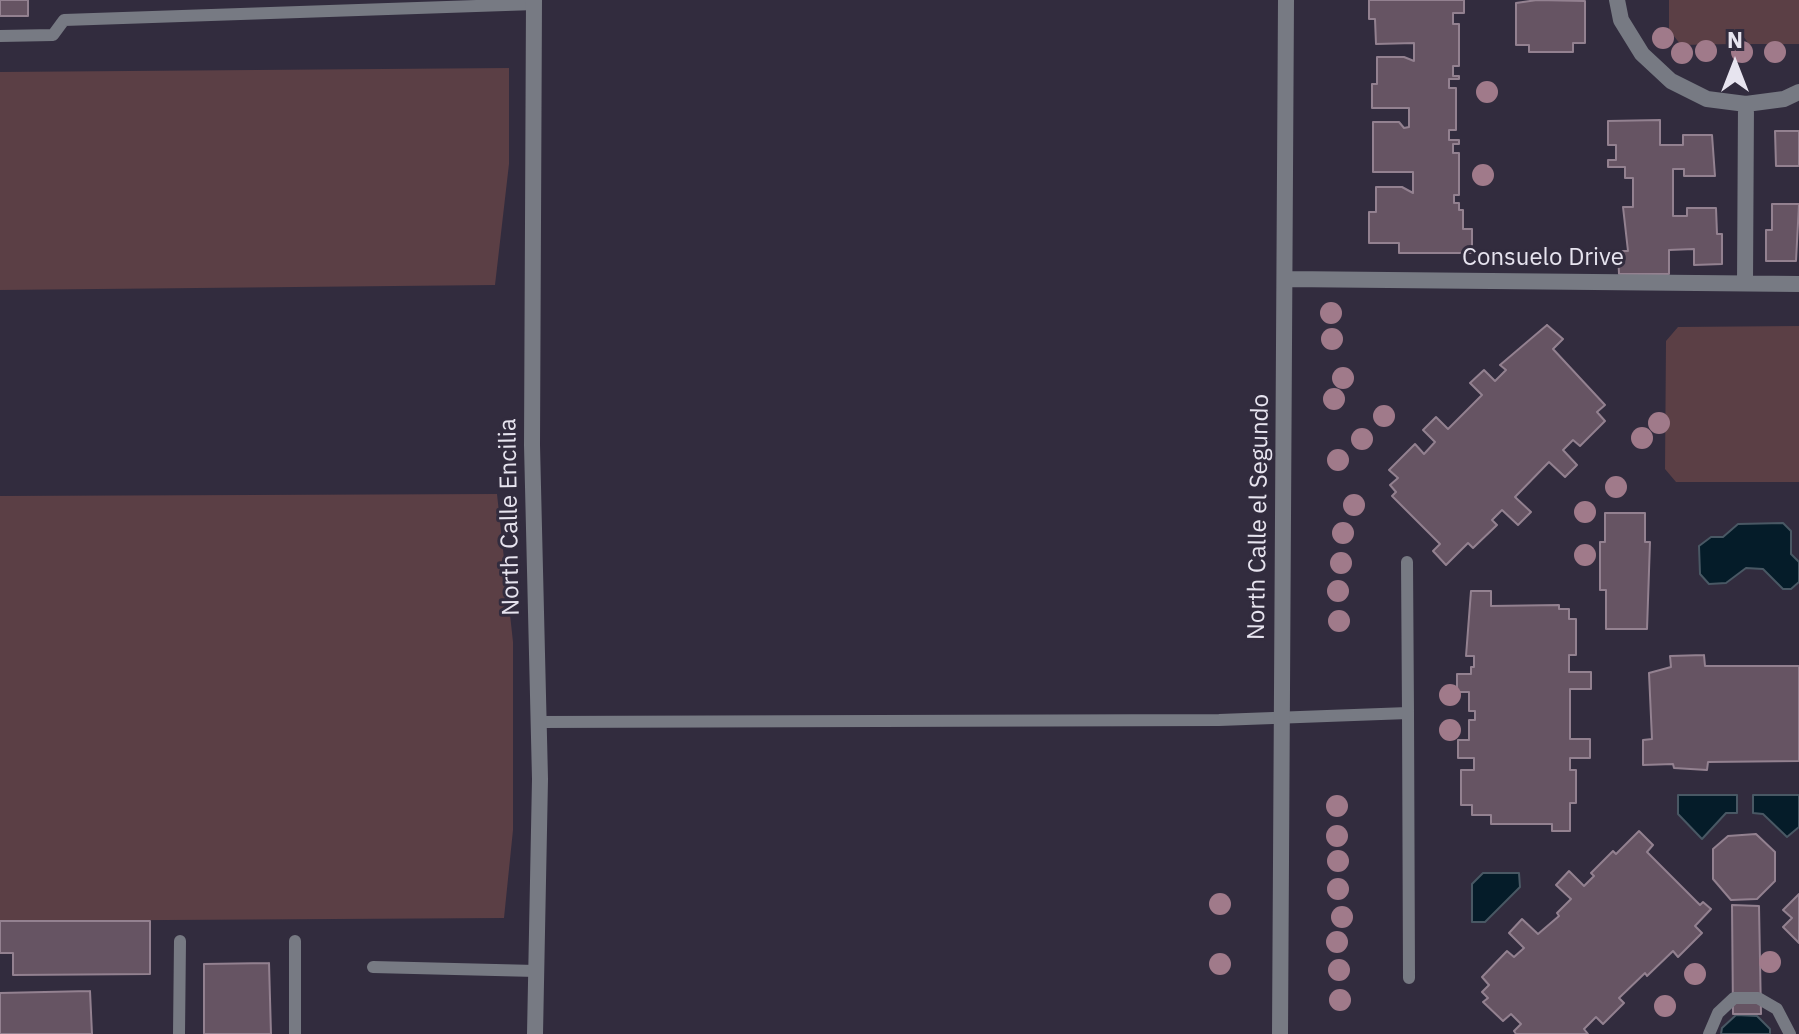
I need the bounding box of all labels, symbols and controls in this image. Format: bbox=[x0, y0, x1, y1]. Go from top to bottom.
north arrow bbox=[1695, 24, 1775, 104]
text: N bbox=[1727, 25, 1743, 54]
street label: Consuelo Drive bbox=[1462, 244, 1624, 272]
street label: North Calle el Segundo bbox=[1242, 394, 1276, 640]
street label: North Calle Encilia bbox=[494, 418, 526, 616]

